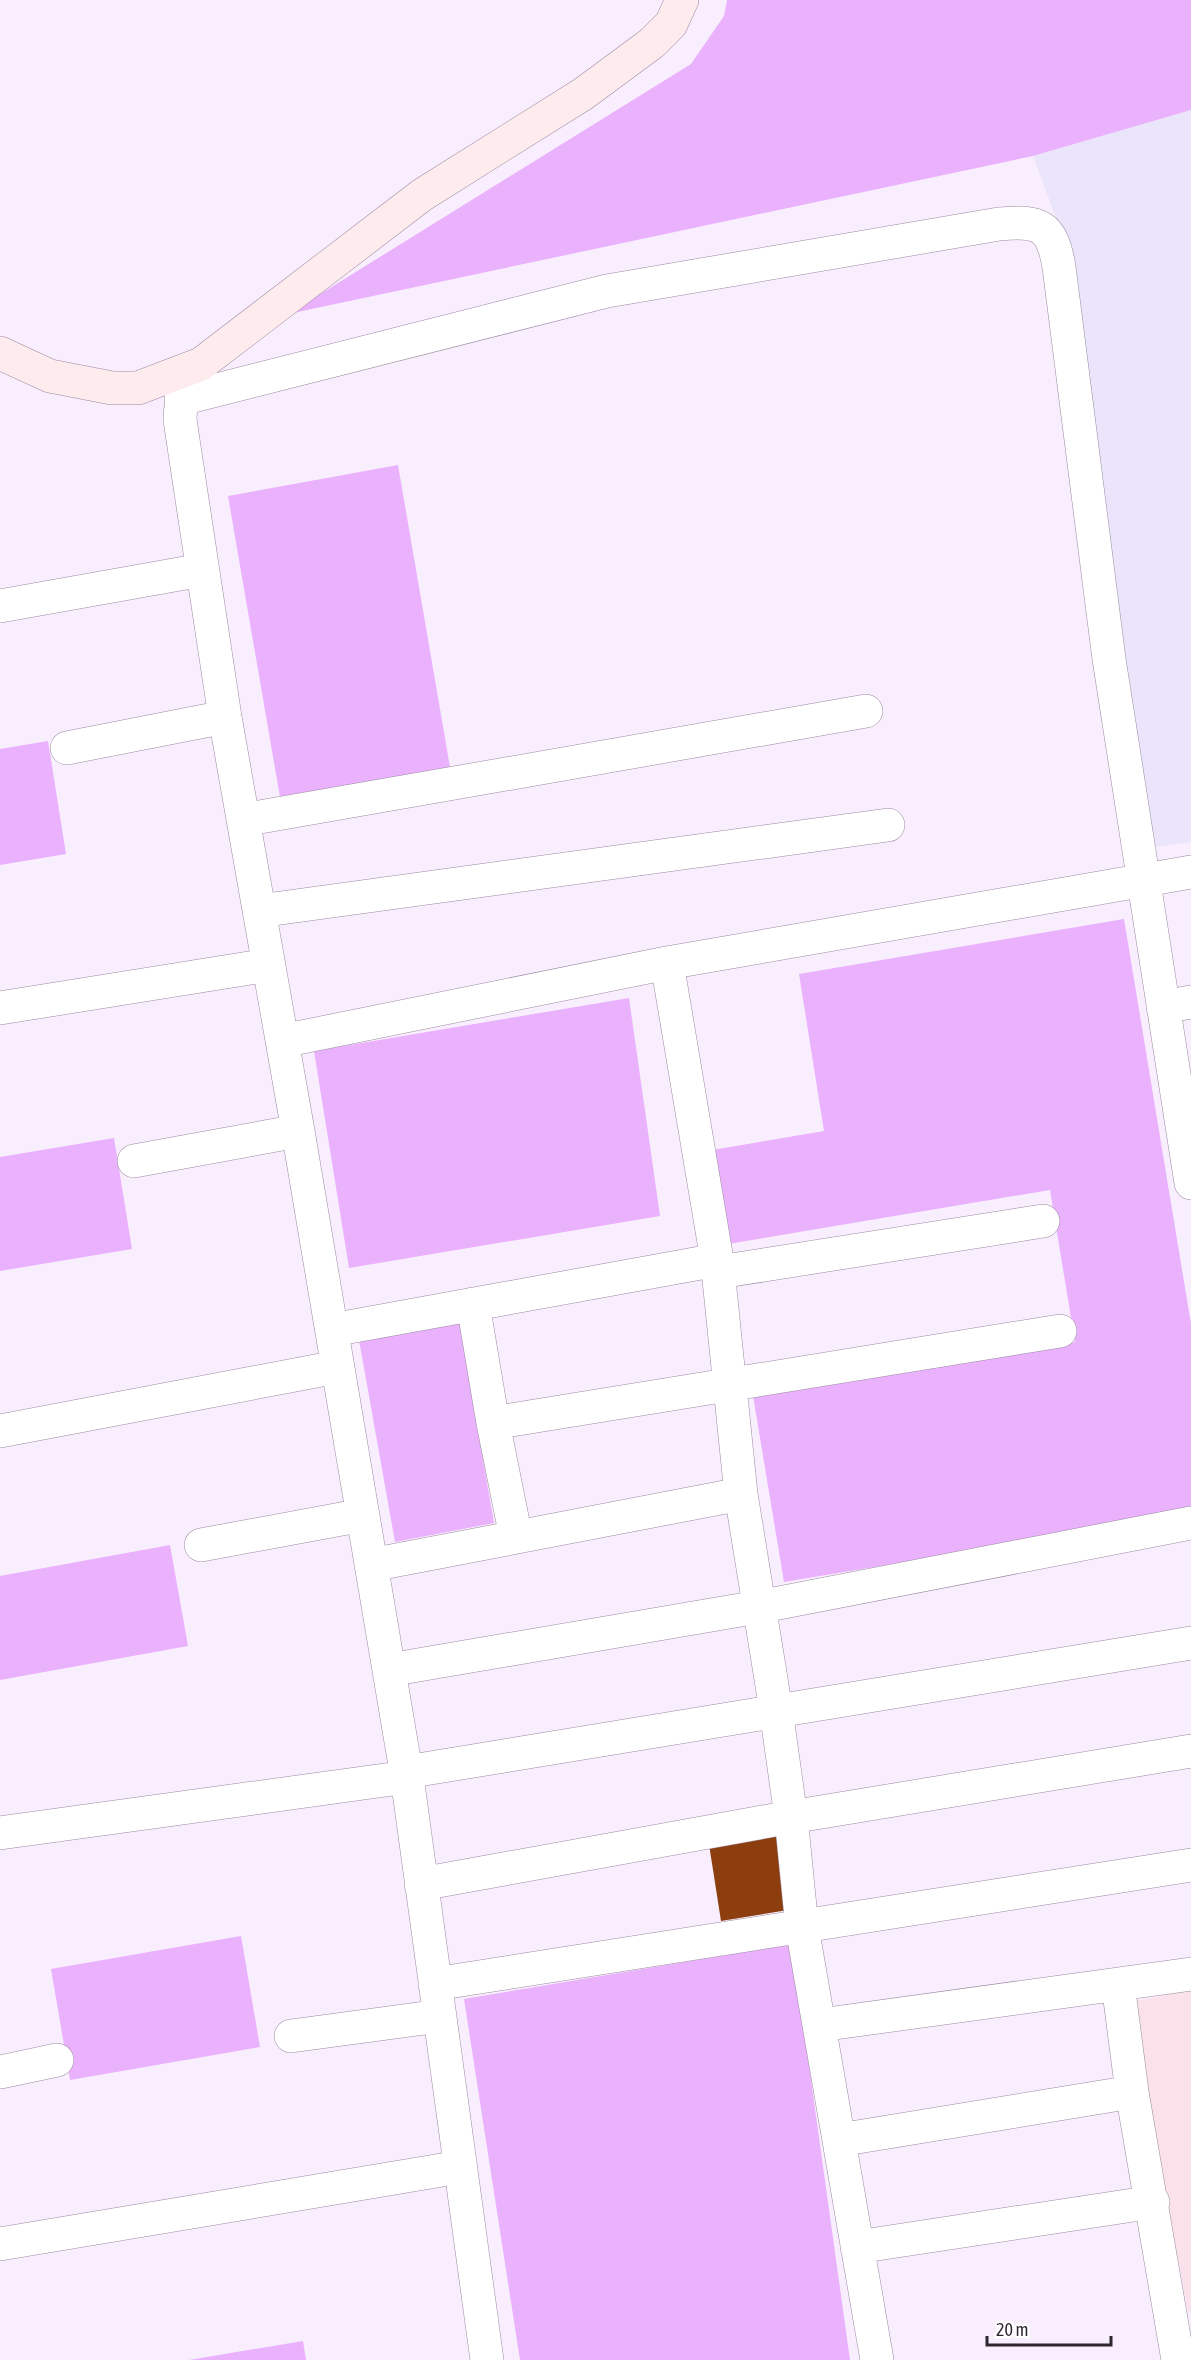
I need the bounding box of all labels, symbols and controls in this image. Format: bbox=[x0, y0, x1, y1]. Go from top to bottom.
scale bar bbox=[987, 2309, 1112, 2347]
text: 20 m bbox=[996, 2319, 1028, 2340]

